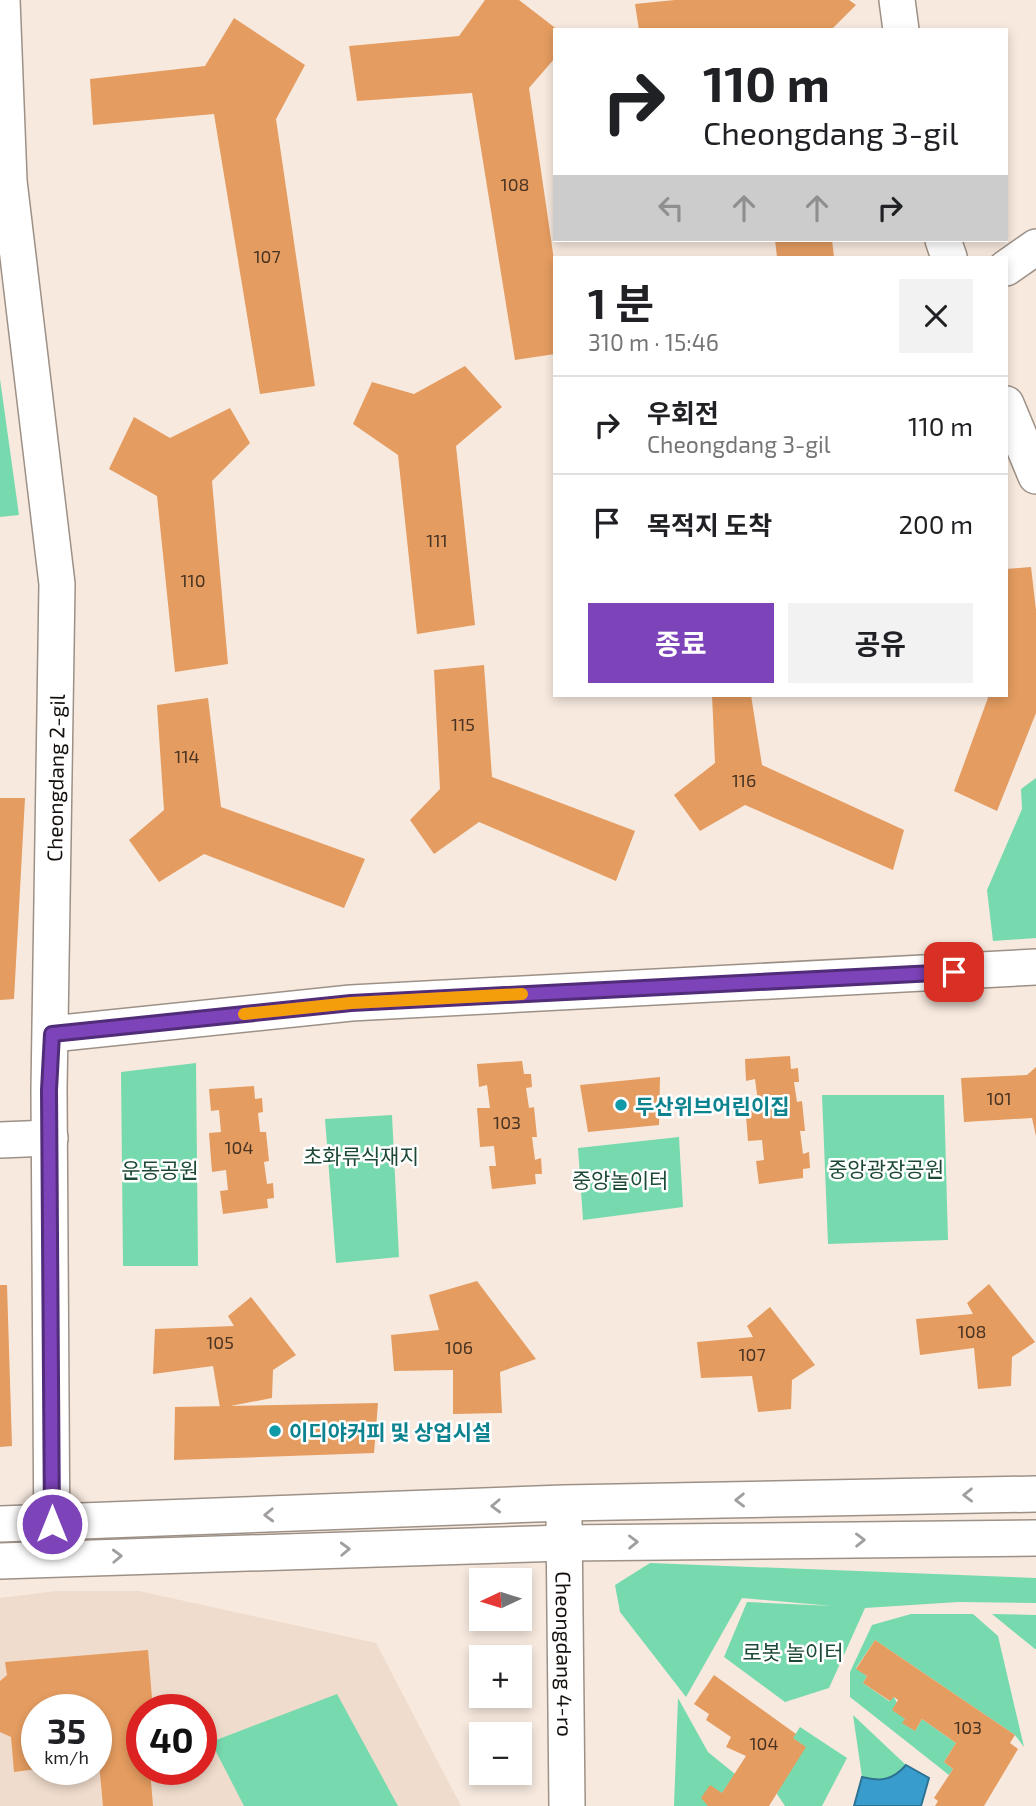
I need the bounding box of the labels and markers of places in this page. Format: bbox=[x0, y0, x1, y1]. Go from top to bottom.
pin bbox=[924, 942, 984, 1002]
place label: 두산위브어린이집 bbox=[635, 1093, 790, 1118]
marker: 두산위브어린이집 bbox=[613, 1097, 629, 1113]
place label: 이디야커피 및 상업시설 bbox=[289, 1419, 491, 1444]
marker: 이디야커피 및 상업시설 bbox=[267, 1423, 283, 1439]

